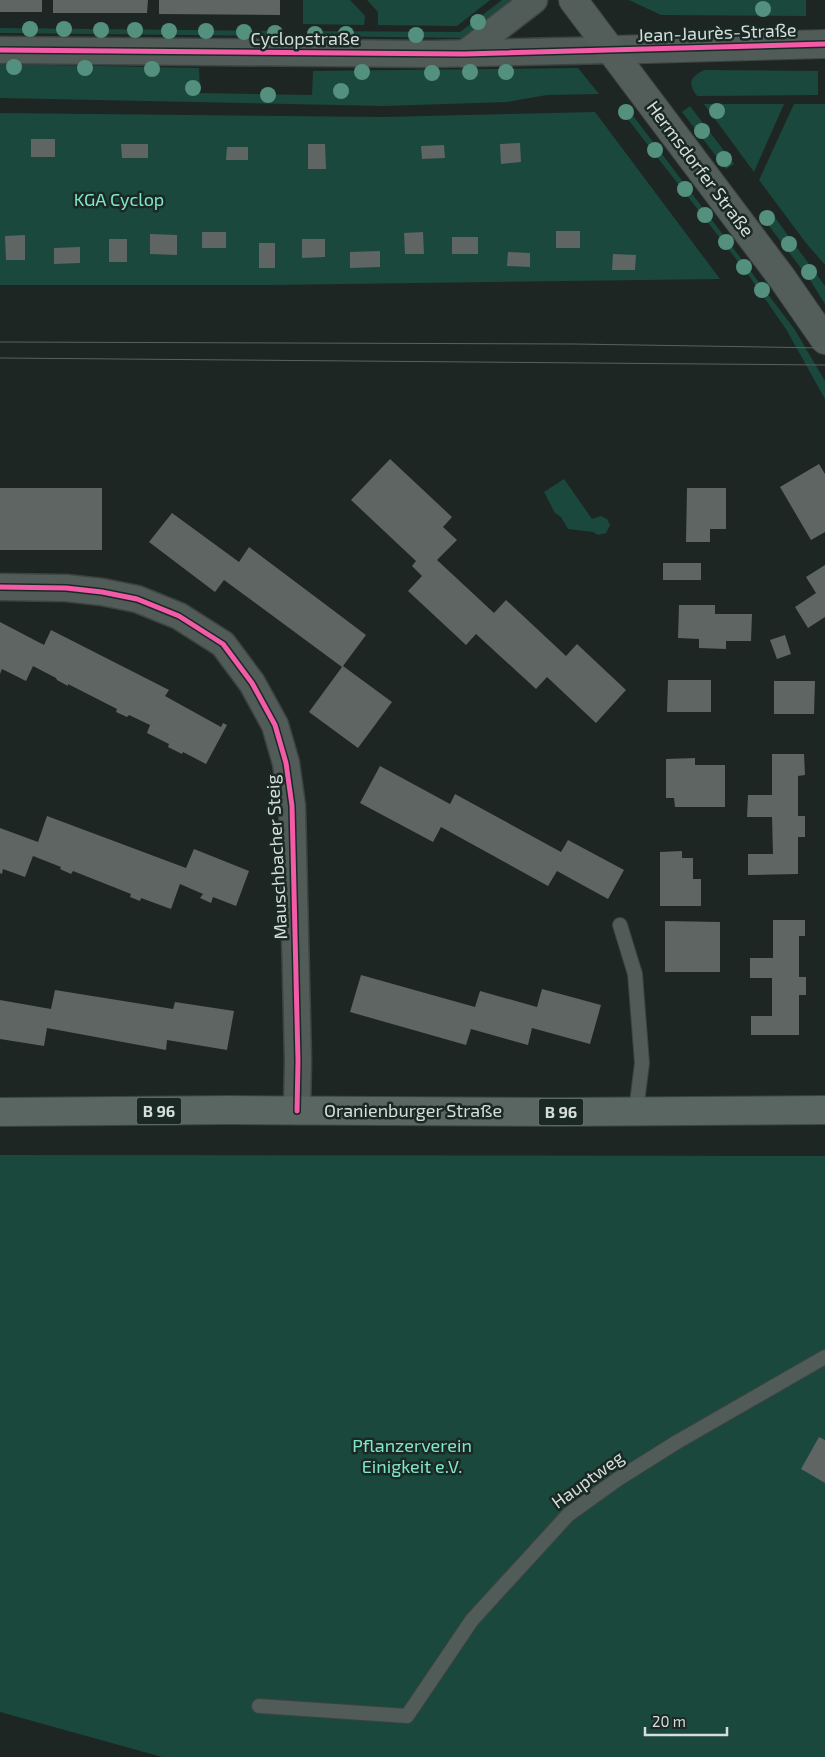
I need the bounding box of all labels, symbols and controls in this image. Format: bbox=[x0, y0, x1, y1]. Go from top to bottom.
street label: Jean-Jaurès-Straße bbox=[637, 18, 797, 46]
street label: Cyclopstraße bbox=[250, 27, 360, 49]
street label: Hermsdorfer Straße bbox=[642, 96, 759, 241]
park label: KGA Cyclop bbox=[74, 188, 164, 210]
street label: Mauschbacher Steig bbox=[261, 774, 291, 940]
road number: B 96 bbox=[136, 1098, 182, 1124]
road number: B 96 bbox=[538, 1098, 584, 1126]
street label: Oranienburger Straße bbox=[324, 1099, 502, 1121]
park label: Pflanzerverein Einigkeit e.V. bbox=[352, 1434, 472, 1477]
street label: Hauptweg bbox=[547, 1446, 628, 1513]
scale bar bbox=[645, 1704, 728, 1736]
text: 20 m bbox=[652, 1712, 686, 1730]

